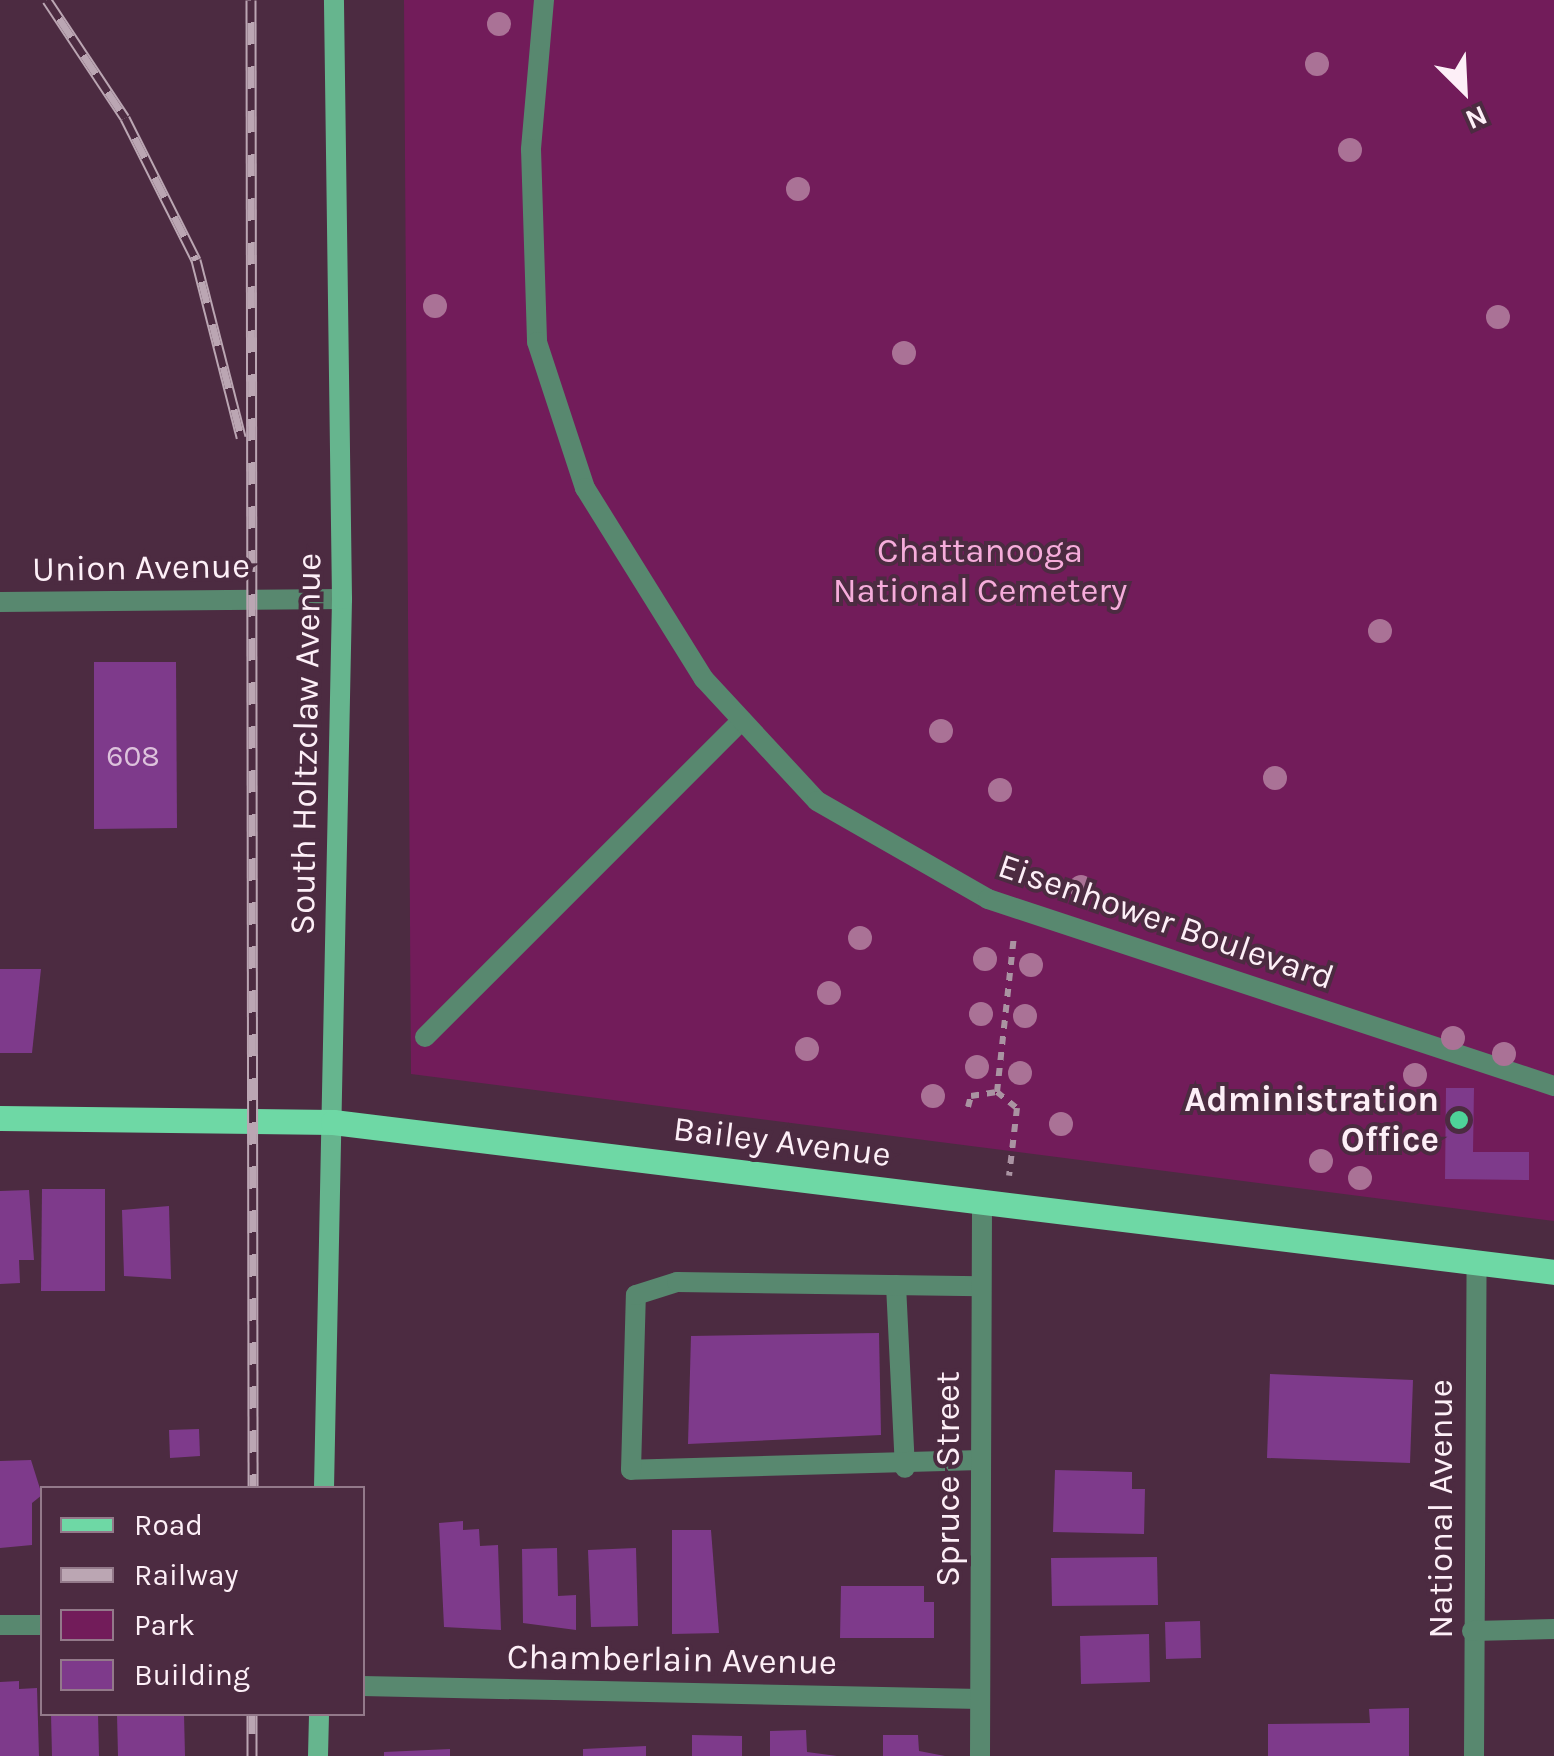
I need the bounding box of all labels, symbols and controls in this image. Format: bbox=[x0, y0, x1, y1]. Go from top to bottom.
north arrow bbox=[1414, 40, 1514, 140]
text: N bbox=[1461, 99, 1492, 137]
park label: Chattanooga National Cemetery bbox=[833, 530, 1127, 612]
street label: Union Avenue bbox=[32, 545, 250, 591]
street label: South Holtzclaw Avenue bbox=[282, 553, 330, 935]
house number: 608 bbox=[106, 738, 160, 774]
street label: Eisenhower Boulevard bbox=[993, 845, 1339, 999]
place label: Administration Office bbox=[1184, 1079, 1439, 1161]
street label: Bailey Avenue bbox=[671, 1108, 893, 1176]
marker: Administration Office bbox=[1448, 1109, 1470, 1131]
street label: Spruce Street bbox=[927, 1371, 969, 1587]
street label: National Avenue bbox=[1420, 1379, 1462, 1639]
legend bbox=[40, 1486, 365, 1716]
text: Road bbox=[134, 1507, 203, 1543]
text: Railway bbox=[134, 1557, 238, 1593]
text: Park bbox=[134, 1607, 195, 1643]
street label: Chamberlain Avenue bbox=[507, 1636, 837, 1684]
text: Building bbox=[134, 1657, 250, 1693]

